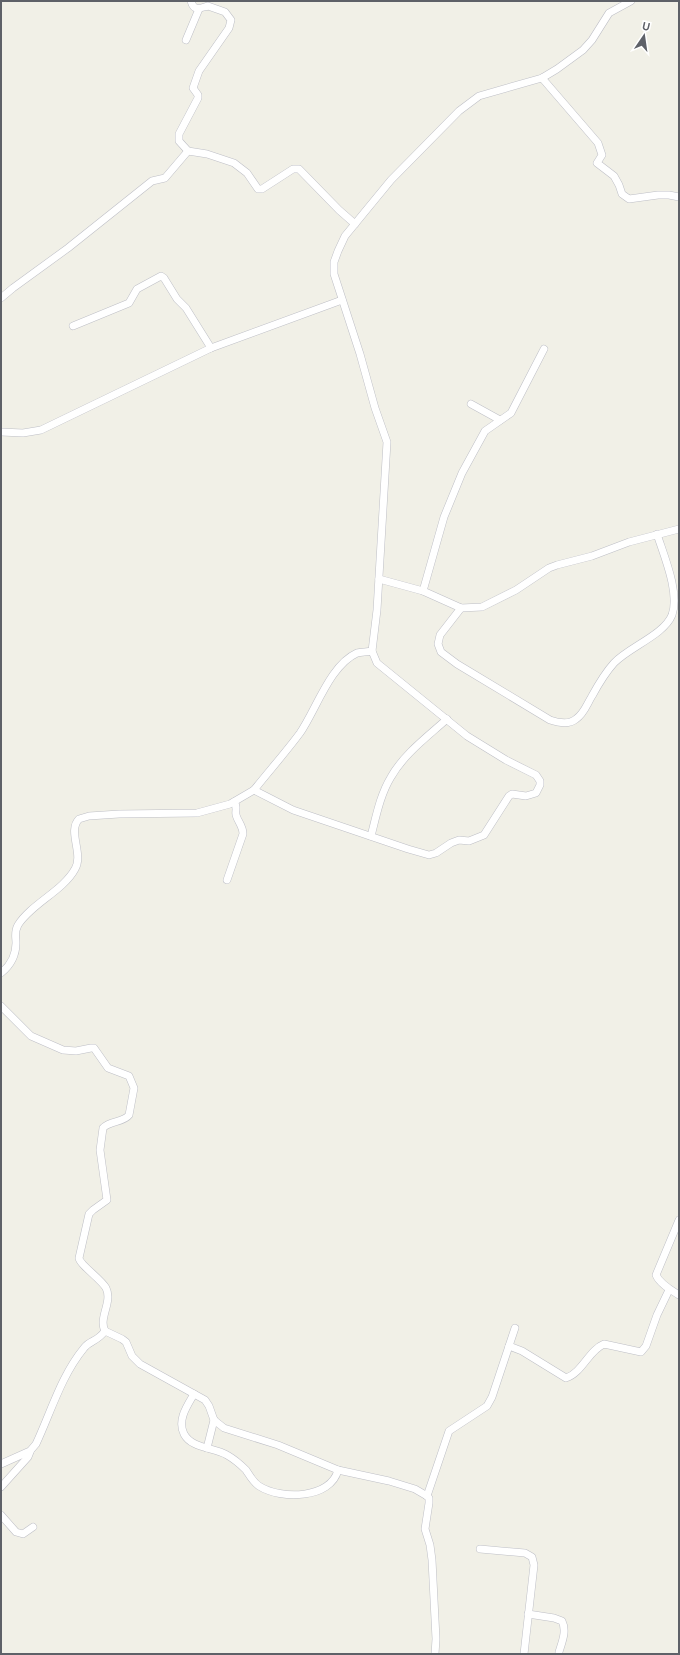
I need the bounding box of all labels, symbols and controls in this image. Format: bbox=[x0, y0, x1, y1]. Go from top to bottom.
north arrow bbox=[624, 16, 664, 56]
text: U bbox=[641, 20, 652, 34]

